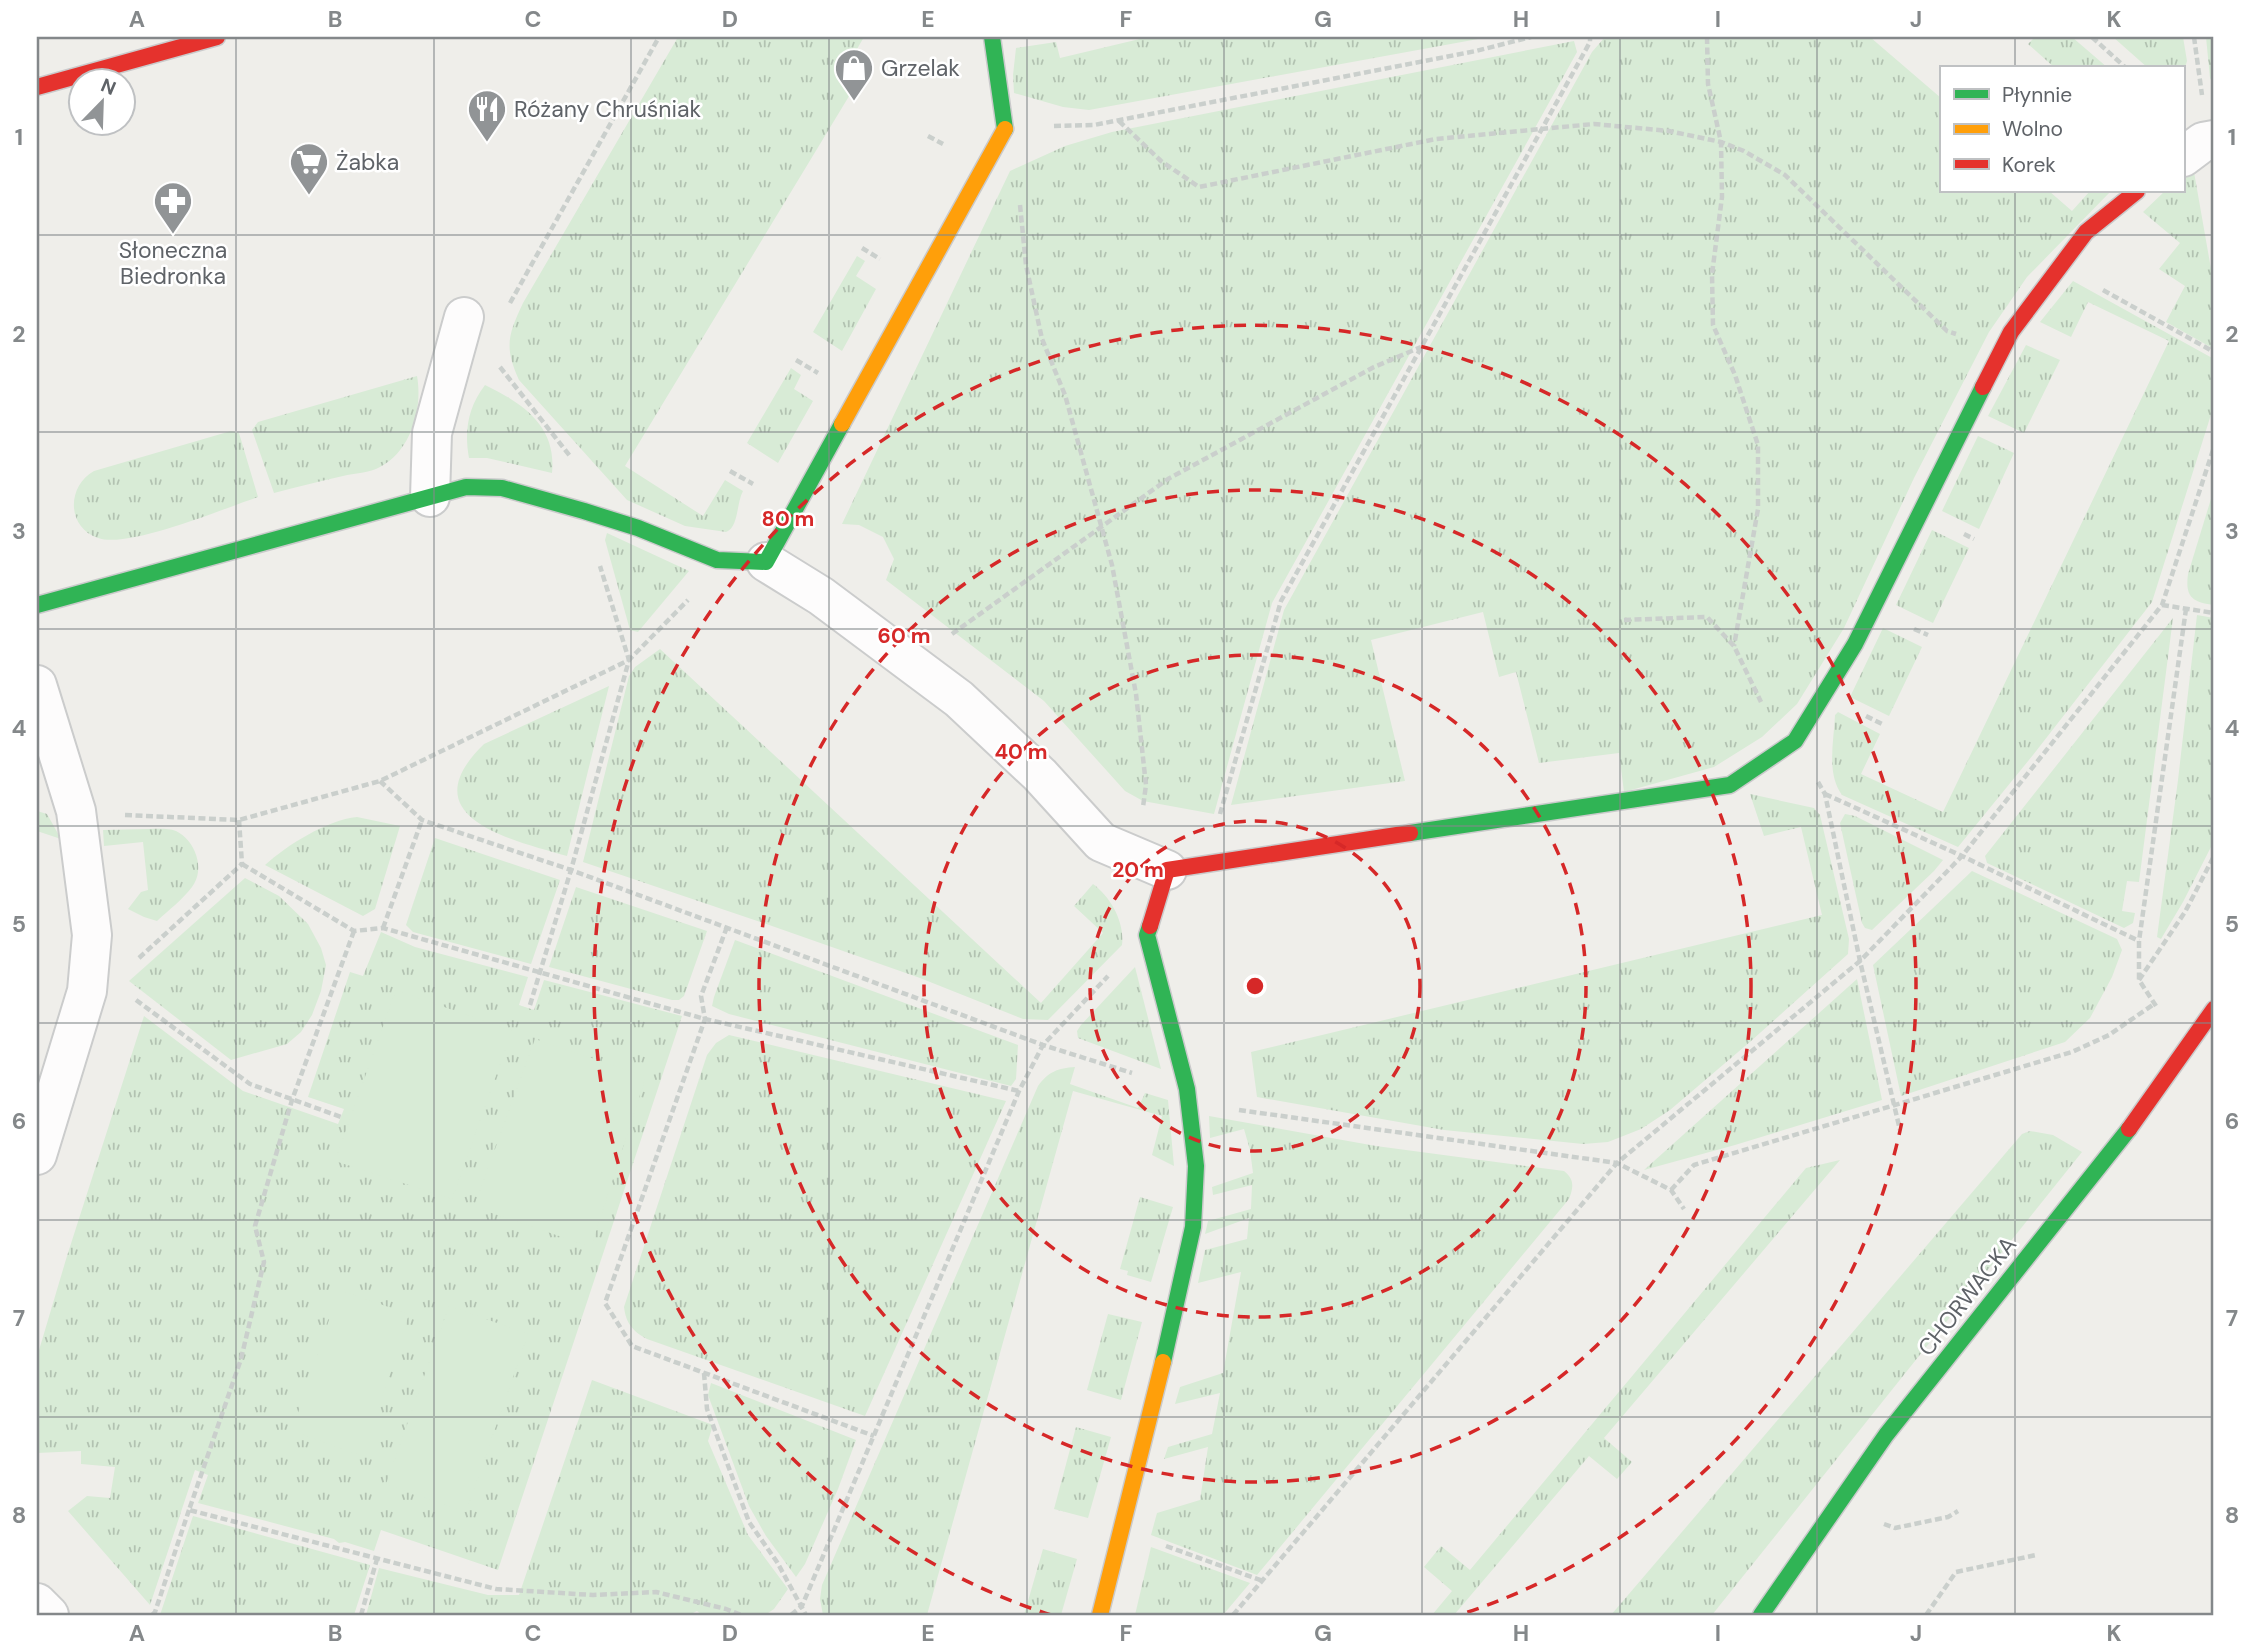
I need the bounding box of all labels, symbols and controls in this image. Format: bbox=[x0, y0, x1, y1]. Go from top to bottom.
text: A bbox=[129, 4, 145, 34]
text: B bbox=[328, 4, 342, 34]
text: C bbox=[525, 4, 541, 34]
text: D bbox=[722, 4, 738, 34]
text: E bbox=[921, 4, 935, 34]
text: F bbox=[1120, 4, 1133, 34]
text: G bbox=[1314, 4, 1332, 34]
text: H bbox=[1513, 4, 1529, 34]
text: I bbox=[1715, 4, 1721, 34]
text: J bbox=[1910, 4, 1922, 34]
text: K bbox=[2106, 4, 2122, 34]
shop icon: Grzelak bbox=[833, 47, 875, 102]
place label: Grzelak bbox=[881, 53, 960, 83]
north arrow bbox=[66, 66, 136, 136]
legend bbox=[1940, 66, 2184, 192]
text: N bbox=[97, 73, 120, 101]
text: Płynnie bbox=[2002, 81, 2072, 109]
restaurant icon: Różany Chruśniak bbox=[466, 88, 508, 143]
place label: Różany Chruśniak bbox=[514, 94, 702, 124]
text: Wolno bbox=[2002, 115, 2063, 143]
text: 1 bbox=[15, 122, 23, 152]
text: 1 bbox=[2228, 122, 2236, 152]
supermarket icon: Żabka bbox=[288, 141, 330, 196]
place label: Żabka bbox=[336, 147, 399, 177]
text: Korek bbox=[2002, 151, 2056, 179]
pharmacy icon: Słoneczna Biedronka bbox=[152, 180, 194, 235]
place label: Słoneczna Biedronka bbox=[119, 235, 227, 291]
text: 2 bbox=[12, 319, 26, 349]
text: 2 bbox=[2225, 319, 2239, 349]
text: 80 m bbox=[762, 505, 814, 533]
text: 3 bbox=[12, 516, 26, 546]
text: 3 bbox=[2225, 516, 2239, 546]
text: 60 m bbox=[878, 622, 930, 650]
text: 4 bbox=[12, 713, 27, 743]
text: 4 bbox=[2225, 713, 2240, 743]
text: 40 m bbox=[994, 738, 1048, 766]
text: 20 m bbox=[1112, 856, 1164, 884]
text: 5 bbox=[12, 909, 26, 939]
text: 5 bbox=[2225, 909, 2239, 939]
centre of rings bbox=[1243, 974, 1267, 998]
text: 6 bbox=[12, 1106, 26, 1136]
text: 6 bbox=[2225, 1106, 2239, 1136]
street label: CHORWACKA bbox=[1911, 1230, 2023, 1362]
text: 7 bbox=[13, 1303, 25, 1333]
text: 7 bbox=[2226, 1303, 2238, 1333]
text: 8 bbox=[12, 1500, 26, 1530]
text: 8 bbox=[2225, 1500, 2239, 1530]
text: A bbox=[129, 1618, 145, 1648]
text: B bbox=[328, 1618, 342, 1648]
text: C bbox=[525, 1618, 541, 1648]
text: D bbox=[722, 1618, 738, 1648]
text: E bbox=[921, 1618, 935, 1648]
text: F bbox=[1120, 1618, 1133, 1648]
text: G bbox=[1314, 1618, 1332, 1648]
text: H bbox=[1513, 1618, 1529, 1648]
text: I bbox=[1715, 1618, 1721, 1648]
text: J bbox=[1910, 1618, 1922, 1648]
text: K bbox=[2106, 1618, 2122, 1648]

